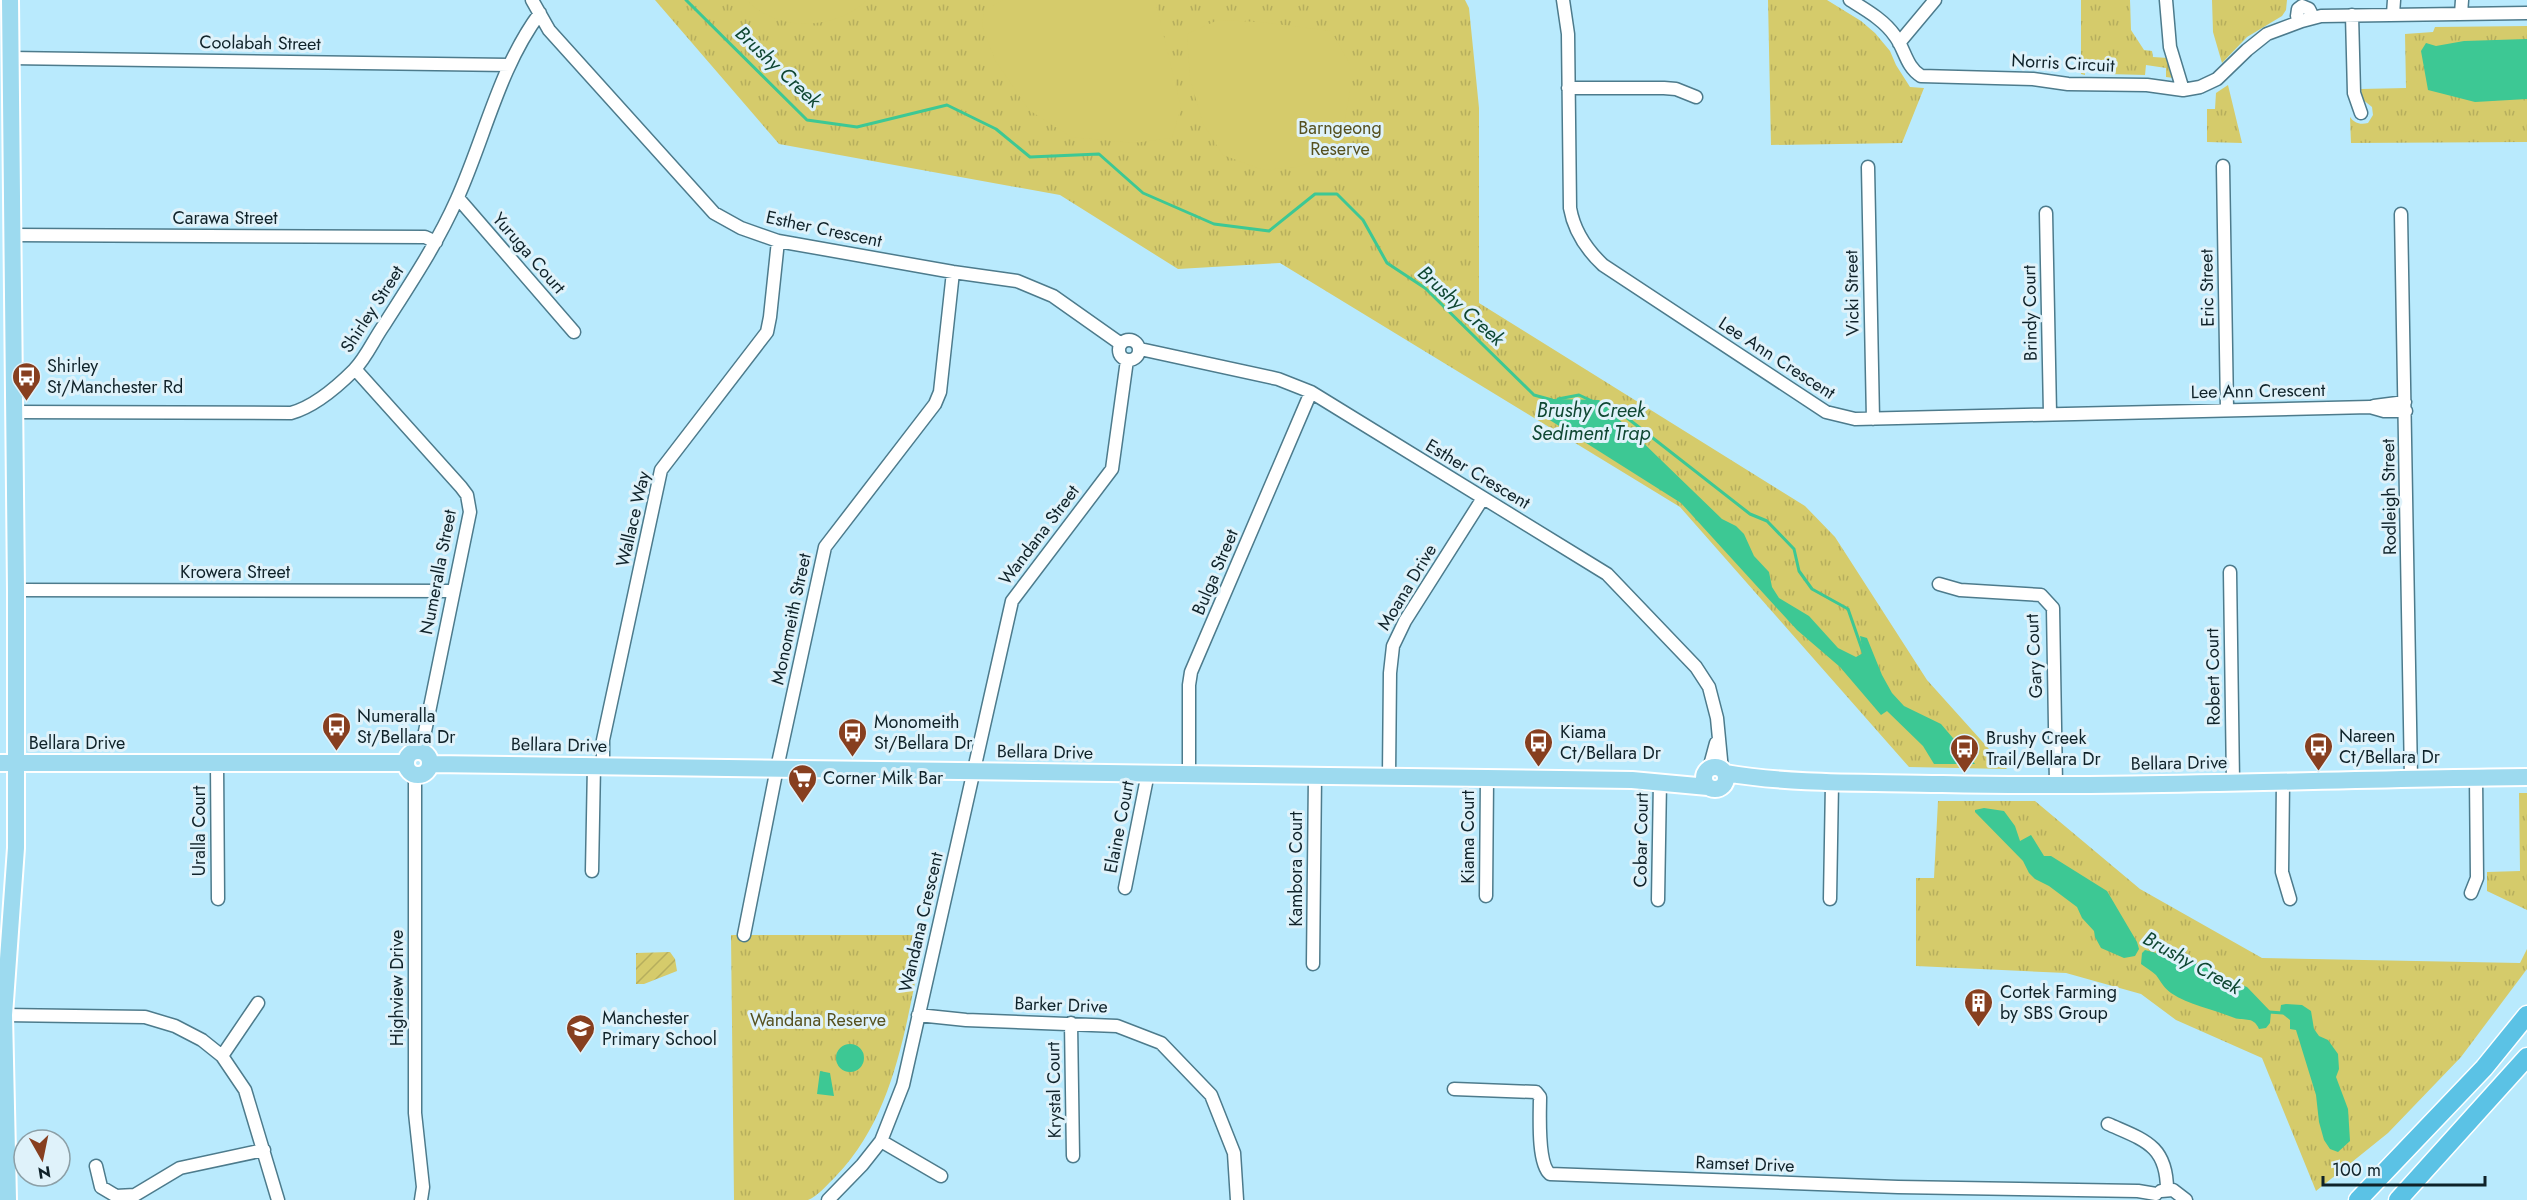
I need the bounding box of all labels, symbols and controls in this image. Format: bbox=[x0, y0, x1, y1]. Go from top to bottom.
water label: Brushy Creek bbox=[728, 19, 829, 116]
street label: Coolabah Street bbox=[199, 29, 322, 57]
street label: Norris Circuit bbox=[2011, 47, 2116, 79]
park label: Barngeong Reserve bbox=[1298, 115, 1382, 162]
street label: Esther Crescent bbox=[764, 204, 885, 254]
street label: Carawa Street bbox=[173, 205, 278, 231]
street label: Yuruga Court bbox=[486, 207, 572, 300]
street label: Eric Street bbox=[2193, 248, 2221, 327]
street label: Vicki Street bbox=[1838, 249, 1866, 336]
water label: Brushy Creek bbox=[1411, 259, 1512, 354]
street label: Shirley Street bbox=[334, 260, 410, 358]
street label: Brindy Court bbox=[2016, 264, 2044, 361]
street label: Lee Ann Crescent bbox=[1713, 310, 1841, 406]
place label: Shirley St/Manchester Rd bbox=[47, 353, 183, 400]
bus stop icon: Shirley St/Manchester Rd bbox=[10, 360, 42, 402]
street label: Lee Ann Crescent bbox=[2190, 377, 2326, 405]
water label: Brushy Creek Sediment Trap bbox=[1532, 396, 1650, 448]
street label: Esther Crescent bbox=[1421, 432, 1536, 516]
street label: Rodleigh Street bbox=[2375, 438, 2403, 555]
street label: Wallace Way bbox=[609, 469, 657, 569]
street label: Wandana Street bbox=[993, 479, 1086, 591]
street label: Numeralla Street bbox=[413, 507, 463, 637]
street label: Bulga Street bbox=[1185, 524, 1245, 619]
street label: Moana Drive bbox=[1371, 539, 1443, 635]
street label: Monomeith Street bbox=[764, 550, 818, 687]
street label: Krowera Street bbox=[180, 559, 291, 585]
street label: Gary Court bbox=[2019, 612, 2049, 699]
street label: Robert Court bbox=[2199, 627, 2227, 726]
place label: Numeralla St/Bellara Dr bbox=[357, 703, 456, 750]
place label: Monomeith St/Bellara Dr bbox=[874, 709, 973, 756]
bus stop icon: Numeralla St/Bellara Dr bbox=[320, 710, 352, 752]
bus stop icon: Monomeith St/Bellara Dr bbox=[837, 716, 869, 758]
place label: Kiama Ct/Bellara Dr bbox=[1560, 719, 1662, 766]
place label: Nareen Ct/Bellara Dr bbox=[2339, 723, 2441, 770]
place label: Brushy Creek Trail/Bellara Dr bbox=[1986, 725, 2102, 772]
bus stop icon: Kiama Ct/Bellara Dr bbox=[1523, 726, 1555, 768]
street label: Bellara Drive bbox=[29, 730, 125, 756]
bus stop icon: Nareen Ct/Bellara Dr bbox=[2302, 730, 2334, 772]
street label: Bellara Drive bbox=[511, 731, 607, 759]
bus stop icon: Brushy Creek Trail/Bellara Dr bbox=[1949, 732, 1981, 774]
street label: Bellara Drive bbox=[997, 738, 1093, 766]
street label: Bellara Drive bbox=[2131, 749, 2227, 777]
supermarket icon: Corner Milk Bar bbox=[786, 762, 818, 804]
place label: Corner Milk Bar bbox=[823, 765, 944, 791]
street label: Elaine Court bbox=[1097, 778, 1141, 875]
street label: Uralla Court bbox=[186, 785, 212, 876]
street label: Kiama Court bbox=[1455, 789, 1481, 884]
street label: Cobar Court bbox=[1627, 792, 1655, 888]
street label: Kambora Court bbox=[1283, 811, 1309, 927]
street label: Wandana Crescent bbox=[892, 849, 950, 995]
water label: Brushy Creek bbox=[2138, 924, 2248, 1003]
street label: Highview Drive bbox=[384, 930, 410, 1046]
place label: Cortek Farming by SBS Group bbox=[2000, 979, 2117, 1026]
building icon: Cortek Farming by SBS Group bbox=[1963, 986, 1995, 1028]
street label: Barker Drive bbox=[1014, 990, 1108, 1020]
place label: Manchester Primary School bbox=[602, 1005, 717, 1052]
park label: Wandana Reserve bbox=[750, 1007, 886, 1033]
school or university icon: Manchester Primary School bbox=[565, 1012, 597, 1054]
street label: Krystal Court bbox=[1040, 1041, 1068, 1139]
north arrow bbox=[12, 1128, 72, 1188]
street label: Ramset Drive bbox=[1695, 1149, 1795, 1179]
scale bar bbox=[2323, 1149, 2485, 1187]
text: 100 m bbox=[2332, 1157, 2381, 1183]
text: N bbox=[36, 1160, 52, 1185]

